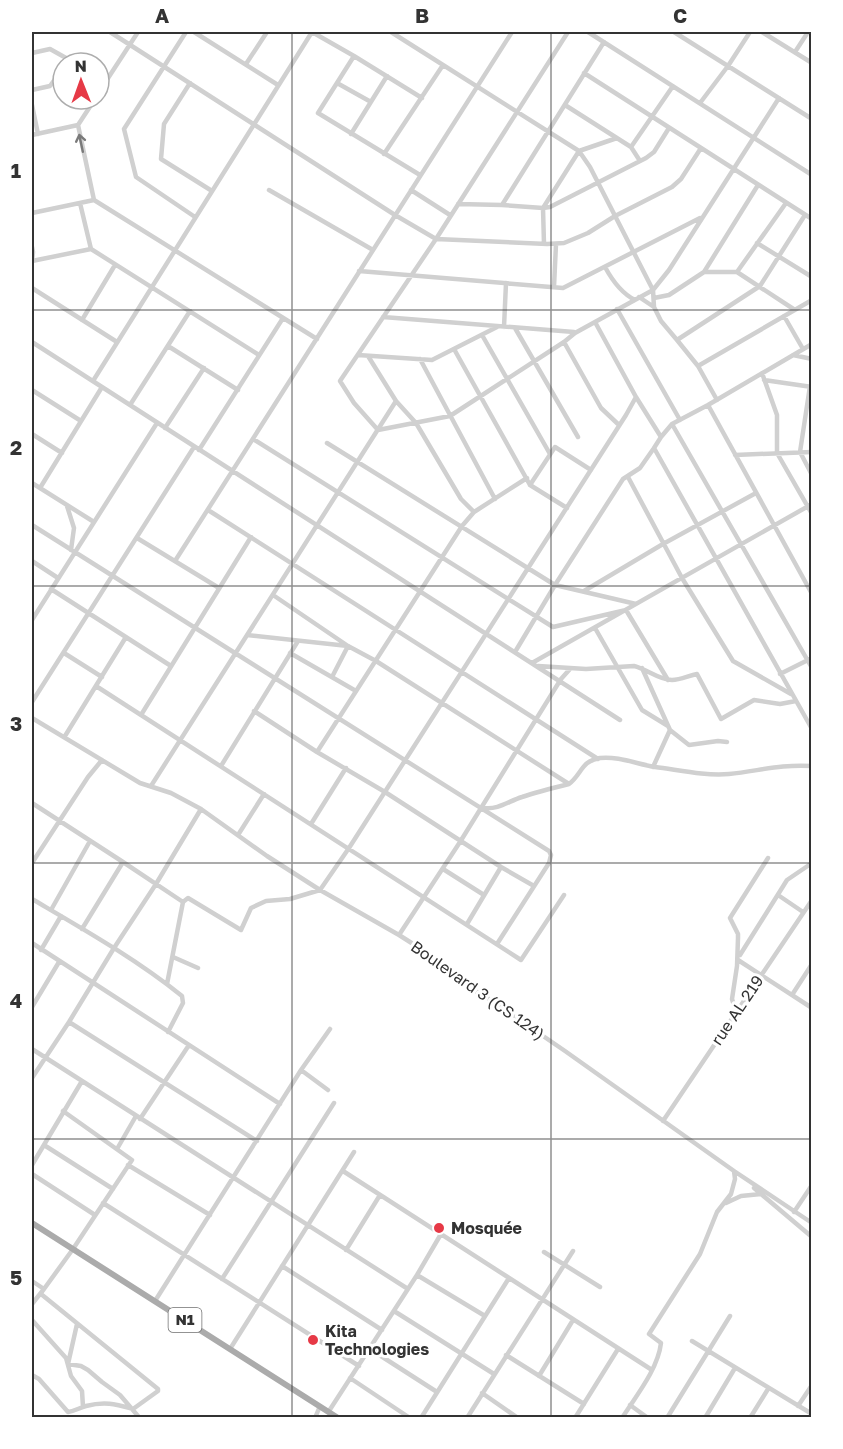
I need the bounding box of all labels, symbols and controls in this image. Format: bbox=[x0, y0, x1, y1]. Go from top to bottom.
text: A bbox=[155, 3, 169, 27]
text: B bbox=[415, 3, 429, 27]
text: C bbox=[673, 3, 687, 27]
north arrow bbox=[51, 51, 111, 111]
text: N bbox=[74, 56, 87, 76]
one-way arrow bbox=[75, 134, 87, 153]
text: 1 bbox=[11, 158, 21, 182]
text: 2 bbox=[10, 435, 22, 459]
text: 3 bbox=[10, 711, 22, 735]
street label: Boulevard 3 (CS 124) bbox=[407, 936, 549, 1044]
street label: rue AL 219 bbox=[706, 971, 768, 1049]
text: 4 bbox=[10, 988, 22, 1012]
place label: Mosquée bbox=[451, 1218, 522, 1238]
marker: Mosquée bbox=[432, 1221, 446, 1235]
text: 5 bbox=[10, 1265, 22, 1289]
road number: N1 bbox=[168, 1308, 201, 1332]
place label: Kita Technologies bbox=[325, 1321, 429, 1359]
marker: Kita Technologies bbox=[306, 1333, 320, 1347]

